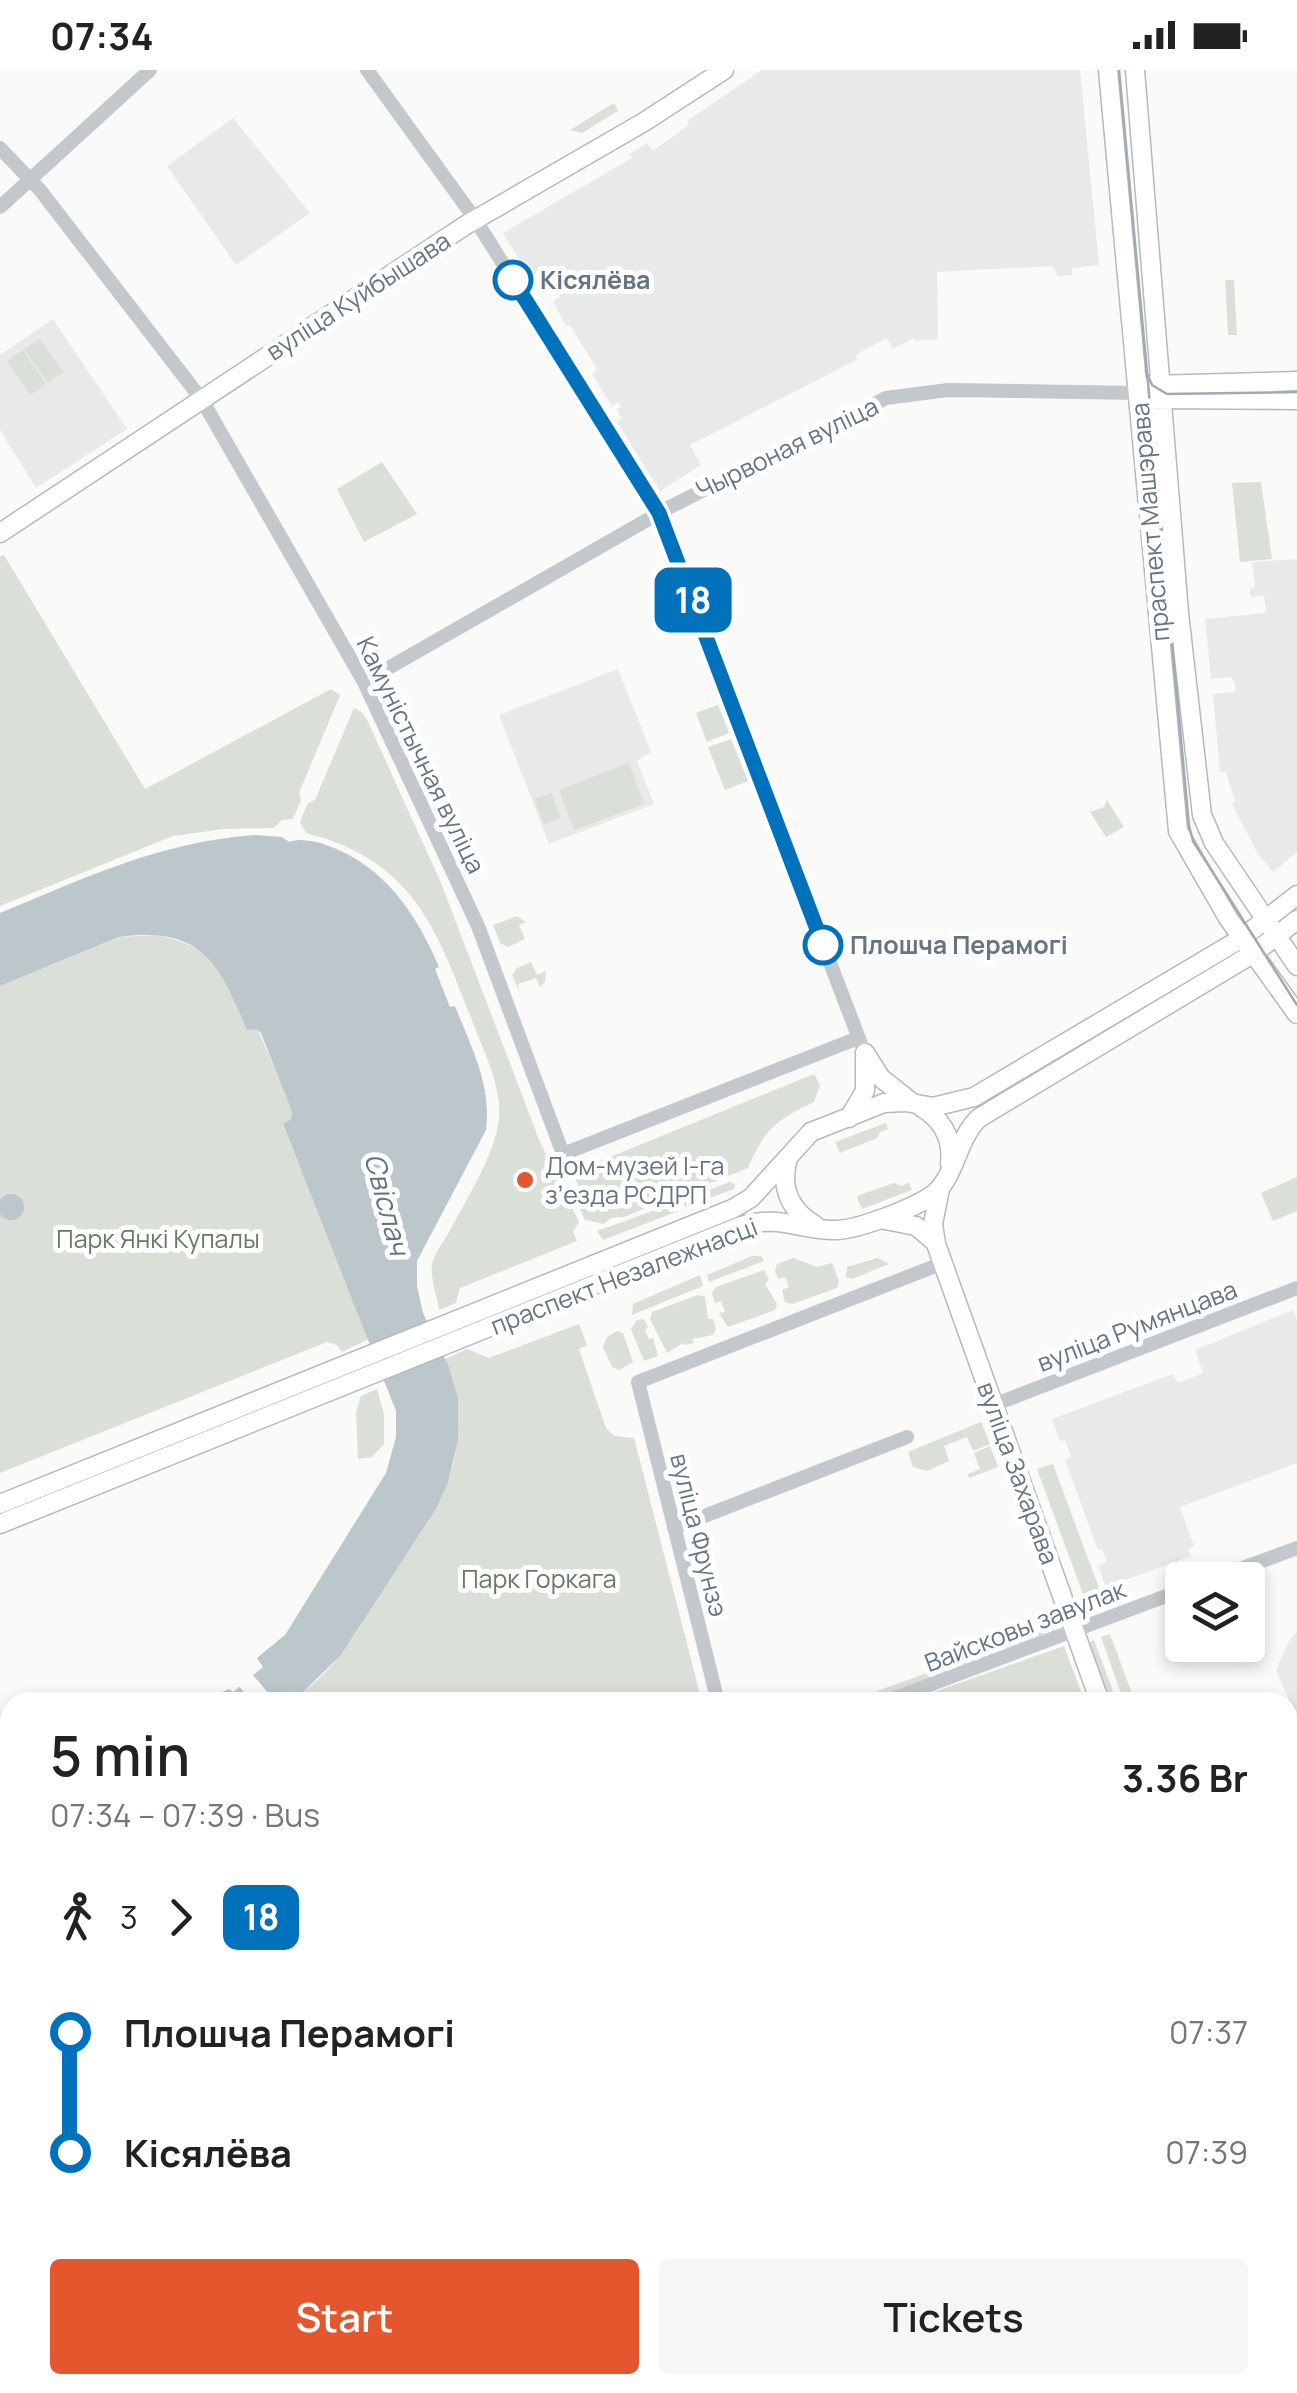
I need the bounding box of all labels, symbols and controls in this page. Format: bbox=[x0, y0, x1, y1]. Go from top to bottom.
text: 07:34 bbox=[50, 9, 154, 61]
street label: вуліца Куйбышава bbox=[259, 223, 457, 368]
marker: Кісялёва bbox=[494, 261, 532, 299]
place label: Кісялёва bbox=[540, 262, 651, 297]
street label: Чырвоная вуліца bbox=[690, 388, 884, 507]
street label: праспект Машэрава bbox=[1122, 401, 1177, 643]
line badge: 18 bbox=[648, 568, 738, 632]
text: 18 bbox=[675, 576, 711, 624]
street label: Камуністычная вуліца bbox=[349, 631, 494, 879]
marker: Плошча Перамогі bbox=[804, 926, 842, 964]
place label: Плошча Перамогі bbox=[850, 927, 1068, 962]
place label: Дом-музей I-га зʼезда РСДРП bbox=[545, 1148, 724, 1212]
water label: Свіслач bbox=[356, 1149, 420, 1261]
marker: Дом-музей I-га зʼезда РСДРП bbox=[514, 1169, 536, 1191]
street label: праспект Незалежнасці bbox=[485, 1208, 762, 1343]
park label: Парк Янкі Купалы bbox=[56, 1221, 260, 1256]
street label: вуліца Румянцава bbox=[1032, 1271, 1242, 1380]
street label: вуліца Захарава bbox=[969, 1377, 1068, 1569]
street label: вуліца Фрунзэ bbox=[662, 1450, 737, 1620]
park label: Парк Горкага bbox=[461, 1561, 617, 1596]
map controls bbox=[1165, 1562, 1265, 1662]
button: layers bbox=[1165, 1562, 1265, 1662]
street label: Вайсковы завулак bbox=[919, 1571, 1131, 1680]
text: 5 min bbox=[50, 1717, 190, 1793]
text: 3.36 Br bbox=[1122, 1751, 1248, 1803]
text: 07:34 – 07:39 · Bus bbox=[50, 1793, 320, 1837]
icon: walk bbox=[50, 1890, 105, 1945]
icon: forward bbox=[153, 1890, 208, 1945]
text: 18 bbox=[243, 1893, 279, 1941]
text: 3 bbox=[120, 1895, 138, 1939]
text: Плошча Перамогі bbox=[124, 2006, 455, 2058]
text: 07:37 bbox=[1169, 2010, 1248, 2054]
text: Кісялёва bbox=[124, 2126, 292, 2178]
text: 07:39 bbox=[1165, 2130, 1248, 2174]
button: Start bbox=[50, 2259, 639, 2374]
button: Tickets bbox=[659, 2259, 1248, 2374]

